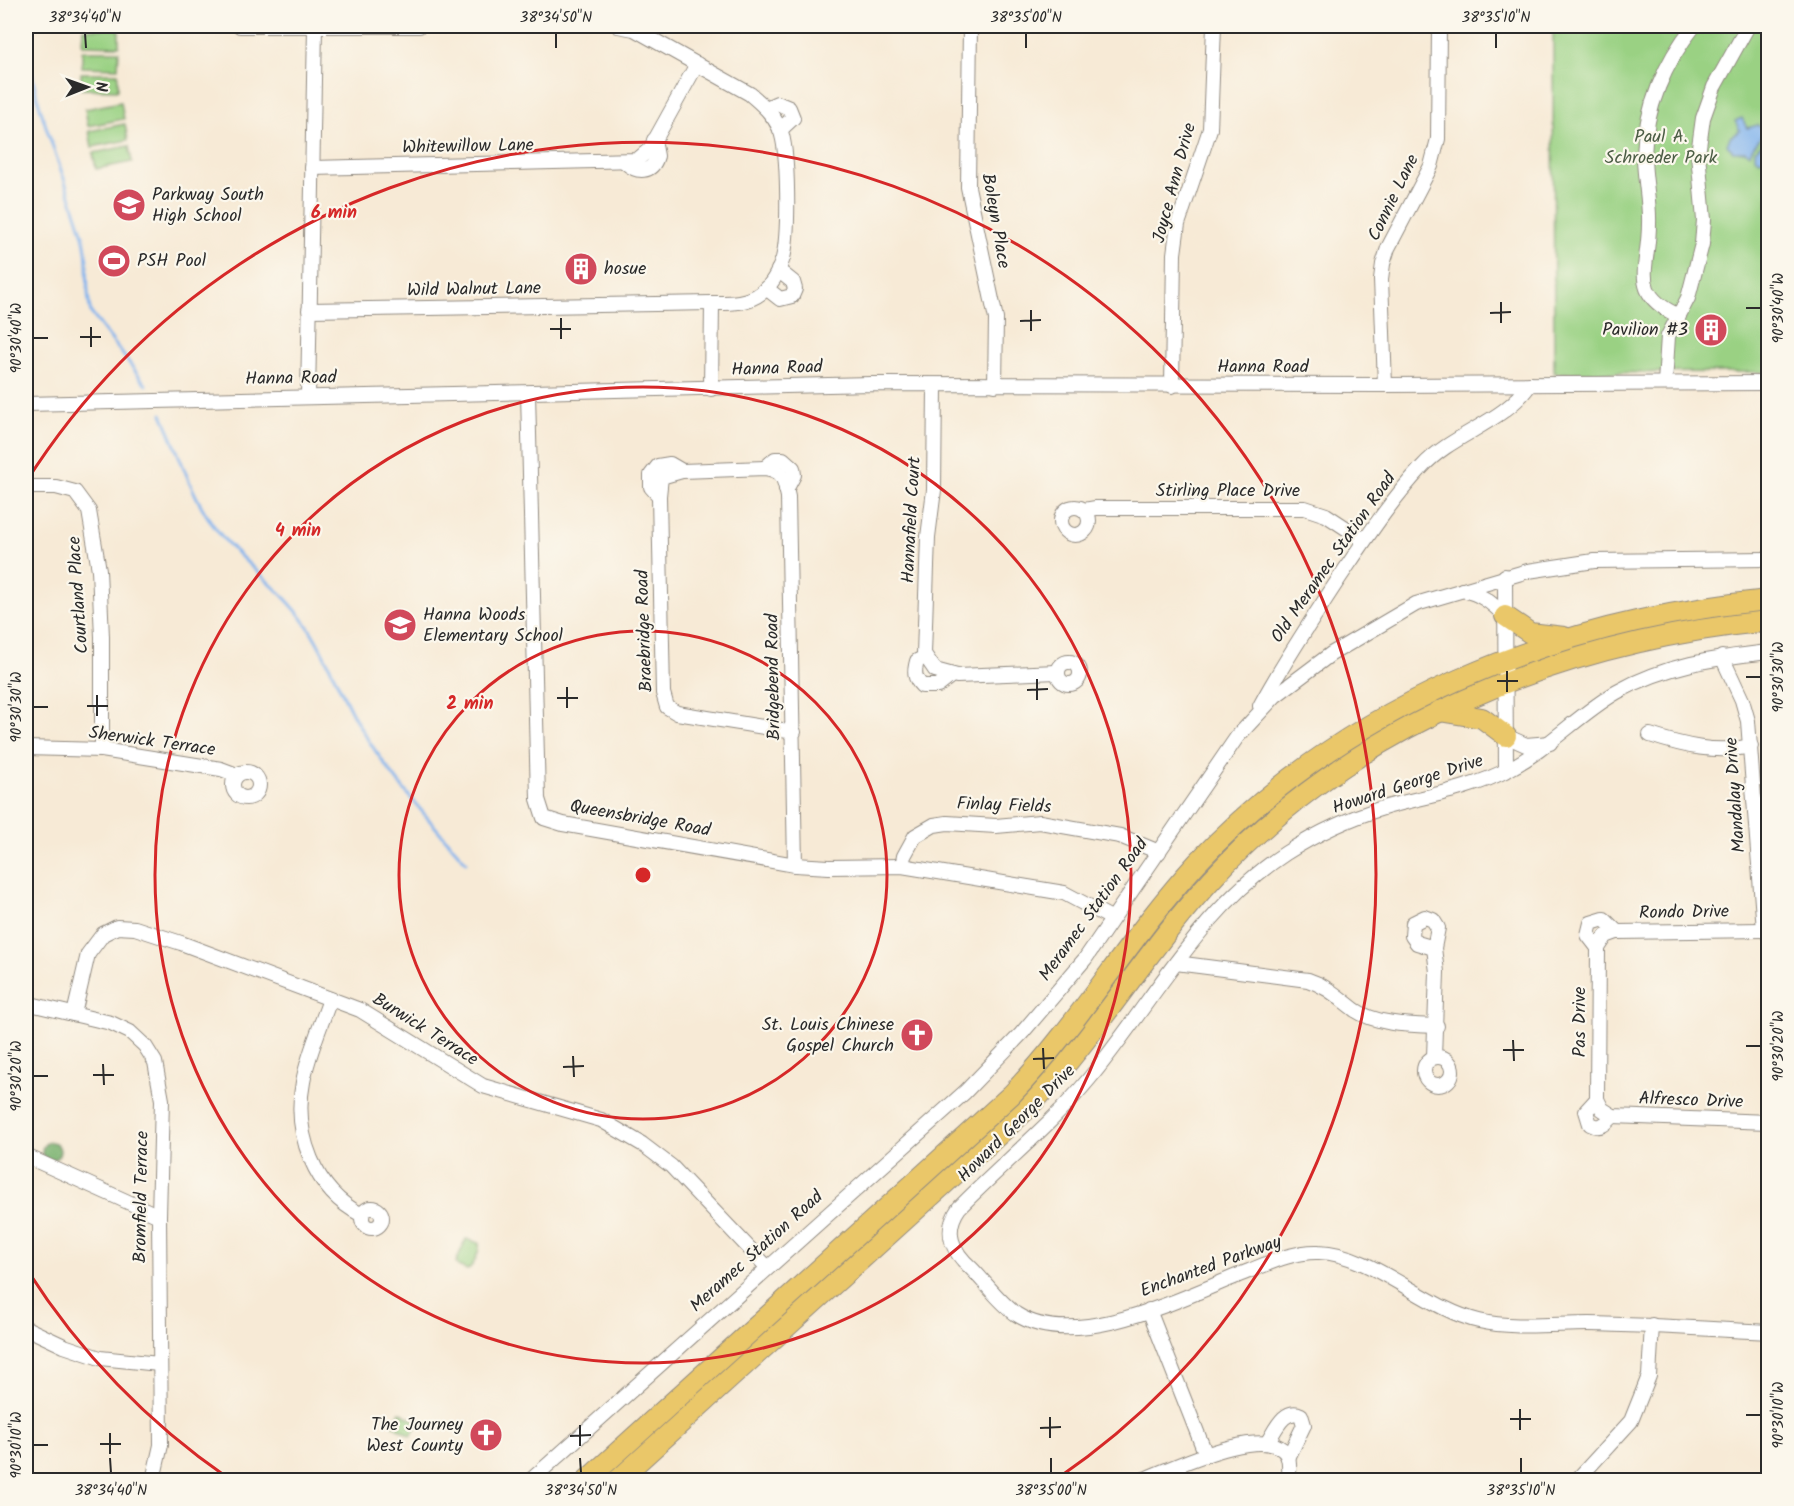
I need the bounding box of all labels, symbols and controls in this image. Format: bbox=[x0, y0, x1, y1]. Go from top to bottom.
text: 38°34'40"N bbox=[49, 6, 121, 30]
text: 38°34'50"N bbox=[520, 6, 592, 30]
text: 38°35'00"N bbox=[990, 6, 1062, 30]
text: 38°35'10"N bbox=[1462, 6, 1530, 30]
north arrow bbox=[57, 57, 117, 117]
text: N bbox=[88, 81, 113, 92]
street label: Joyce Ann Drive bbox=[1145, 120, 1205, 246]
park label: Paul A. Schroeder Park bbox=[1605, 123, 1718, 173]
street label: Whitewillow Lane bbox=[402, 131, 534, 163]
street label: Connie Lane bbox=[1360, 150, 1428, 246]
street label: Boleyn Place bbox=[972, 171, 1018, 271]
place label: Parkway South High School bbox=[152, 181, 264, 231]
school or university icon: Parkway South High School bbox=[111, 187, 147, 223]
text: 6 min bbox=[311, 199, 357, 228]
sports icon: PSH Pool bbox=[96, 243, 132, 279]
place label: PSH Pool bbox=[137, 247, 207, 276]
building icon: hosue bbox=[563, 251, 599, 287]
place label: hosue bbox=[604, 255, 646, 284]
text: 90°30'40"W bbox=[1767, 272, 1791, 343]
street label: Wild Walnut Lane bbox=[407, 274, 541, 306]
text: 90°30'40"W bbox=[5, 302, 29, 373]
building icon: Pavilion #3 bbox=[1693, 312, 1729, 348]
place label: Pavilion #3 bbox=[1602, 316, 1688, 345]
street label: Hanna Road bbox=[731, 353, 824, 385]
street label: Hanna Road bbox=[1217, 353, 1310, 382]
street label: Hanna Road bbox=[245, 364, 338, 394]
street label: Hannafield Court bbox=[894, 455, 930, 584]
street label: Old Meramec Station Road bbox=[1264, 466, 1405, 650]
street label: Stirling Place Drive bbox=[1156, 477, 1300, 506]
text: 4 min bbox=[275, 517, 321, 546]
street label: Courtland Place bbox=[60, 535, 98, 655]
street label: Braebridge Road bbox=[628, 568, 662, 693]
place label: Hanna Woods Elementary School bbox=[423, 601, 564, 651]
school or university icon: Hanna Woods Elementary School bbox=[382, 607, 418, 643]
street label: Bridgebend Road bbox=[758, 612, 790, 741]
text: 90°30'30"W bbox=[1767, 641, 1791, 712]
text: 90°30'30"W bbox=[5, 671, 29, 742]
text: 2 min bbox=[447, 690, 493, 719]
street label: Sherwick Terrace bbox=[87, 719, 217, 765]
street label: Mandalay Drive bbox=[1717, 736, 1755, 854]
street label: Howard George Drive bbox=[1329, 747, 1487, 823]
street label: Finlay Fields bbox=[956, 790, 1052, 822]
street label: Queensbridge Road bbox=[567, 792, 714, 846]
street label: Meramec Station Road bbox=[1032, 831, 1157, 988]
centre of rings bbox=[633, 865, 653, 885]
street label: Rondo Drive bbox=[1639, 898, 1729, 928]
street label: Burwick Terrace bbox=[366, 986, 484, 1074]
street label: Pas Drive bbox=[1566, 987, 1595, 1057]
text: 90°30'20"W bbox=[1767, 1010, 1791, 1082]
place label: St. Louis Chinese Gospel Church bbox=[762, 1011, 894, 1061]
church icon: St. Louis Chinese Gospel Church bbox=[899, 1017, 935, 1053]
text: 90°30'20"W bbox=[5, 1040, 29, 1112]
street label: Howard George Drive bbox=[951, 1058, 1083, 1190]
street label: Alfresco Drive bbox=[1638, 1085, 1744, 1117]
street label: Bromfield Terrace bbox=[126, 1131, 158, 1263]
street label: Meramec Station Road bbox=[684, 1183, 831, 1320]
street label: Enchanted Parkway bbox=[1136, 1228, 1286, 1306]
text: 90°30'10"W bbox=[1767, 1381, 1791, 1449]
text: 90°30'10"W bbox=[5, 1411, 29, 1479]
place label: The Journey West County bbox=[366, 1411, 464, 1461]
church icon: The Journey West County bbox=[468, 1417, 504, 1453]
text: 38°34'40"N bbox=[75, 1479, 147, 1503]
text: 38°34'50"N bbox=[545, 1479, 617, 1503]
text: 38°35'00"N bbox=[1015, 1479, 1087, 1503]
text: 38°35'10"N bbox=[1487, 1479, 1555, 1503]

